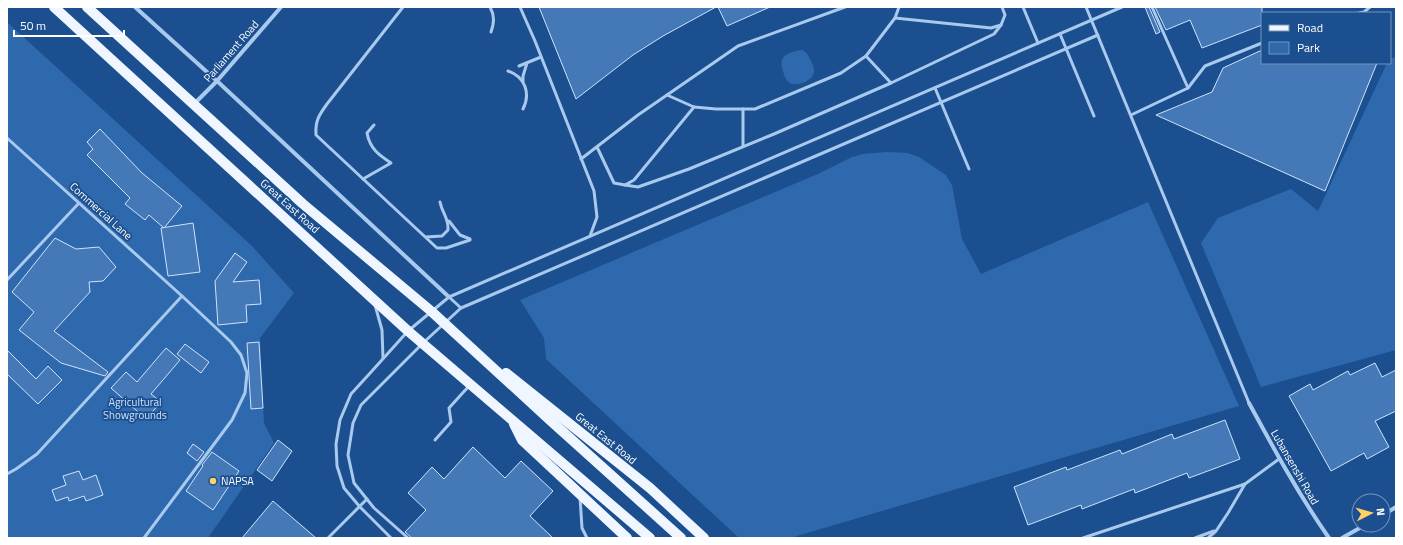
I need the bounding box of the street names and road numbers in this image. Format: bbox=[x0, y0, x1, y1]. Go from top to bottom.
street label: Parliament Road bbox=[200, 17, 262, 85]
street label: Great East Road bbox=[257, 175, 323, 237]
street label: Commercial Lane bbox=[66, 179, 136, 244]
street label: Great East Road bbox=[572, 408, 640, 468]
street label: Lubansenshi Road bbox=[1267, 426, 1323, 508]

